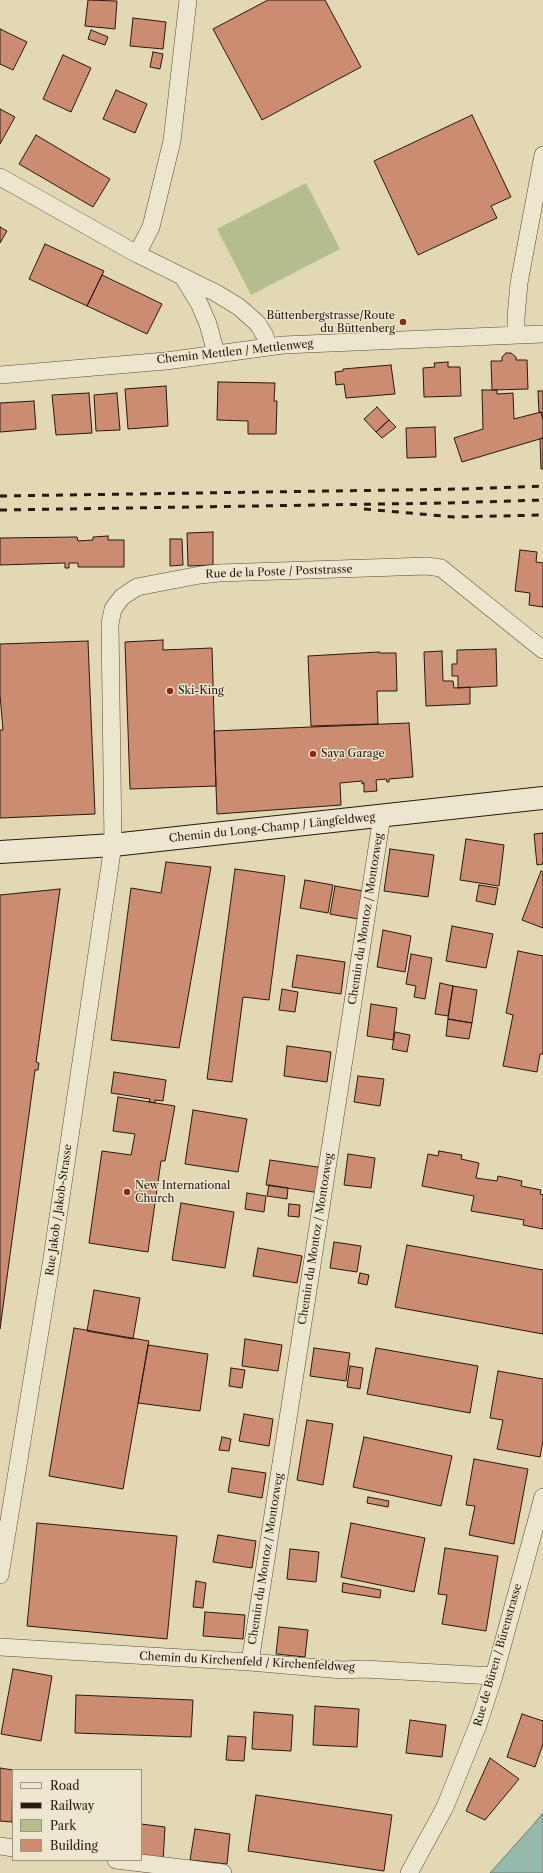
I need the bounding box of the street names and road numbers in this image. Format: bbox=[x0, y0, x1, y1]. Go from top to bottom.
street label: Chemin Mettlen / Mettlenweg bbox=[156, 337, 314, 367]
street label: Rue de la Poste / Poststrasse bbox=[205, 563, 353, 581]
street label: Chemin du Long-Champ / Längfeldweg bbox=[168, 811, 376, 845]
street label: Chemin du Montoz / Montozweg bbox=[346, 832, 386, 1006]
street label: Rue Jakob / Jakob-Strasse bbox=[43, 1143, 75, 1277]
street label: Chemin du Montoz / Montozweg bbox=[296, 1152, 336, 1326]
street label: Chemin du Montoz / Montozweg bbox=[246, 1472, 286, 1646]
street label: Rue de Büren / Bürenstrasse bbox=[471, 1582, 525, 1728]
street label: Chemin du Kirchenfeld / Kirchenfeldweg bbox=[139, 1650, 355, 1674]

